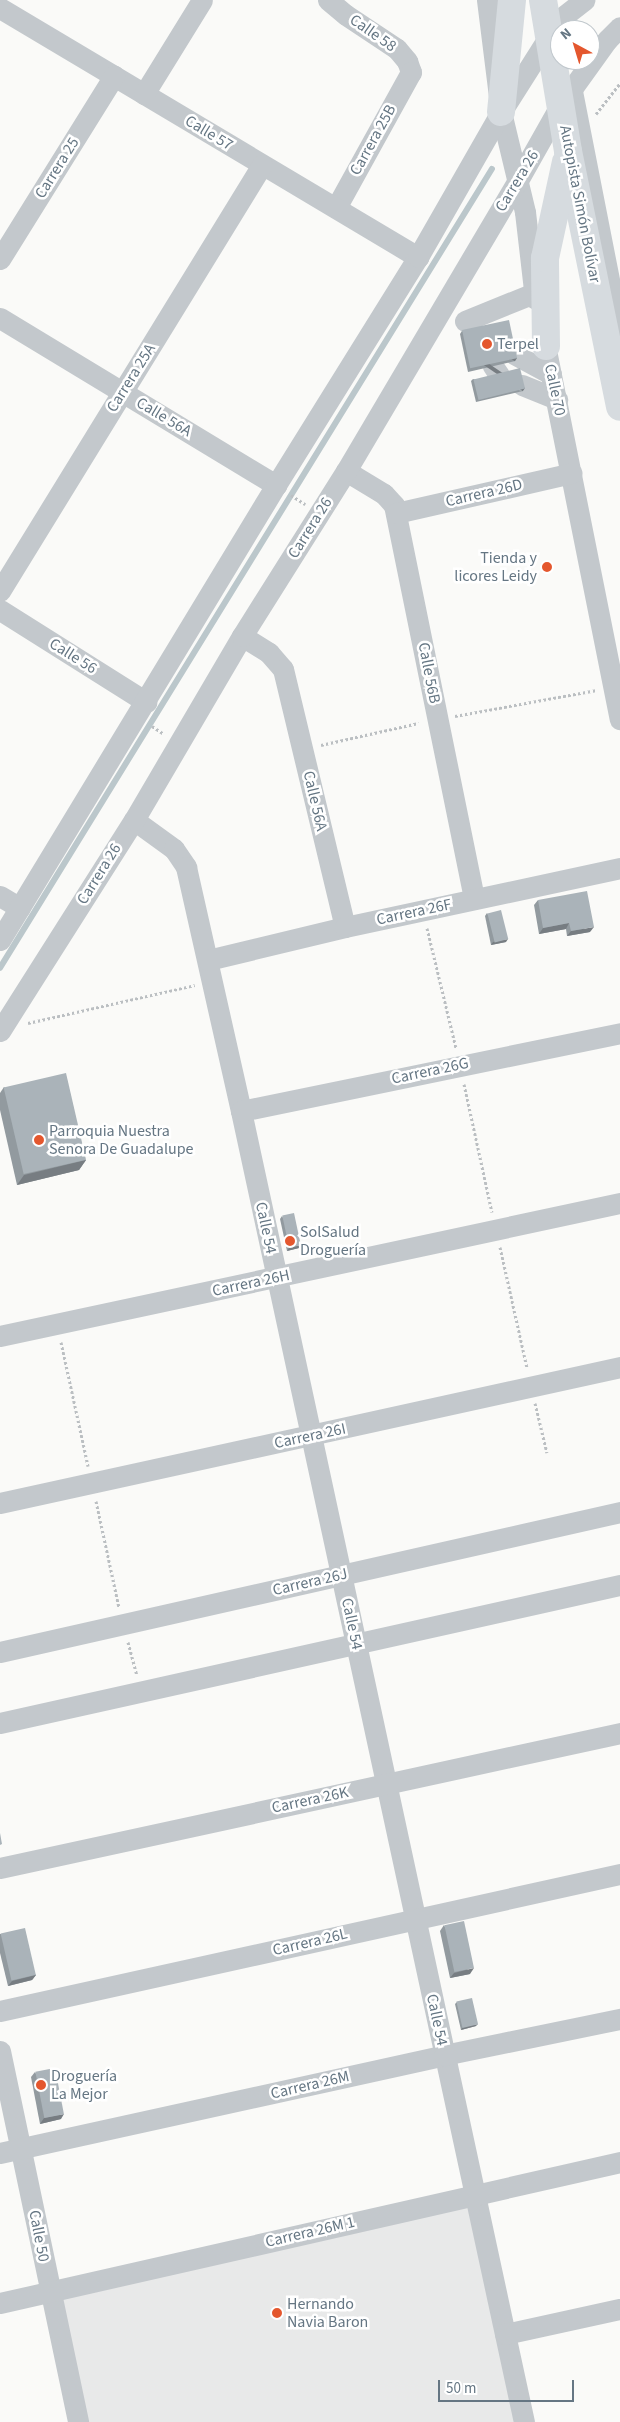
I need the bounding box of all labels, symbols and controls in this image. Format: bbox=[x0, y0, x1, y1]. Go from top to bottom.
street label: Calle 58 bbox=[346, 10, 400, 56]
north arrow bbox=[550, 20, 600, 70]
text: N bbox=[556, 23, 576, 45]
street label: Carrera 25B bbox=[346, 101, 400, 179]
street label: Calle 57 bbox=[182, 111, 236, 155]
street label: Autopista Simón Bolívar bbox=[555, 124, 605, 284]
street label: Carrera 25 bbox=[31, 134, 83, 202]
street label: Carrera 26 bbox=[491, 147, 543, 215]
place label: Terpel bbox=[497, 334, 539, 354]
marker: Terpel bbox=[481, 338, 493, 350]
street label: Carrera 25A bbox=[102, 340, 160, 416]
street label: Calle 70 bbox=[540, 362, 570, 418]
street label: Calle 56A bbox=[133, 393, 195, 441]
street label: Carrera 26D bbox=[444, 475, 524, 511]
street label: Carrera 26 bbox=[284, 494, 336, 562]
place label: Tienda y licores Leidy bbox=[454, 548, 537, 586]
marker: Tienda y licores Leidy bbox=[541, 561, 553, 573]
street label: Calle 56 bbox=[46, 634, 100, 678]
street label: Calle 56B bbox=[414, 641, 444, 705]
street label: Calle 56A bbox=[299, 769, 331, 833]
street label: Carrera 26 bbox=[73, 840, 125, 908]
street label: Carrera 26F bbox=[375, 895, 453, 929]
street label: Carrera 26G bbox=[390, 1053, 470, 1089]
place label: Parroquia Nuestra Senora De Guadalupe bbox=[49, 1121, 194, 1159]
marker: Parroquia Nuestra Senora De Guadalupe bbox=[33, 1134, 45, 1146]
street label: Calle 54 bbox=[251, 1200, 281, 1256]
place label: SolSalud Droguería bbox=[300, 1222, 366, 1260]
marker: SolSalud Droguería bbox=[284, 1235, 296, 1247]
street label: Carrera 26H bbox=[210, 1265, 292, 1301]
street label: Carrera 26I bbox=[272, 1419, 348, 1453]
street label: Carrera 26J bbox=[271, 1564, 349, 1600]
street label: Calle 54 bbox=[337, 1596, 367, 1652]
street label: Carrera 26K bbox=[270, 1783, 350, 1817]
street label: Carrera 26L bbox=[271, 1924, 349, 1960]
street label: Calle 54 bbox=[422, 1992, 452, 2048]
place label: Droguería La Mejor bbox=[51, 2066, 117, 2104]
street label: Carrera 26M bbox=[269, 2067, 351, 2103]
marker: Droguería La Mejor bbox=[35, 2079, 47, 2091]
street label: Calle 50 bbox=[25, 2208, 53, 2264]
street label: Carrera 26M 1 bbox=[263, 2212, 357, 2252]
place label: Hernando Navia Baron bbox=[287, 2294, 368, 2332]
marker: Hernando Navia Baron bbox=[271, 2307, 283, 2319]
scale bar bbox=[440, 2370, 576, 2402]
text: 50 m bbox=[446, 2378, 476, 2399]

